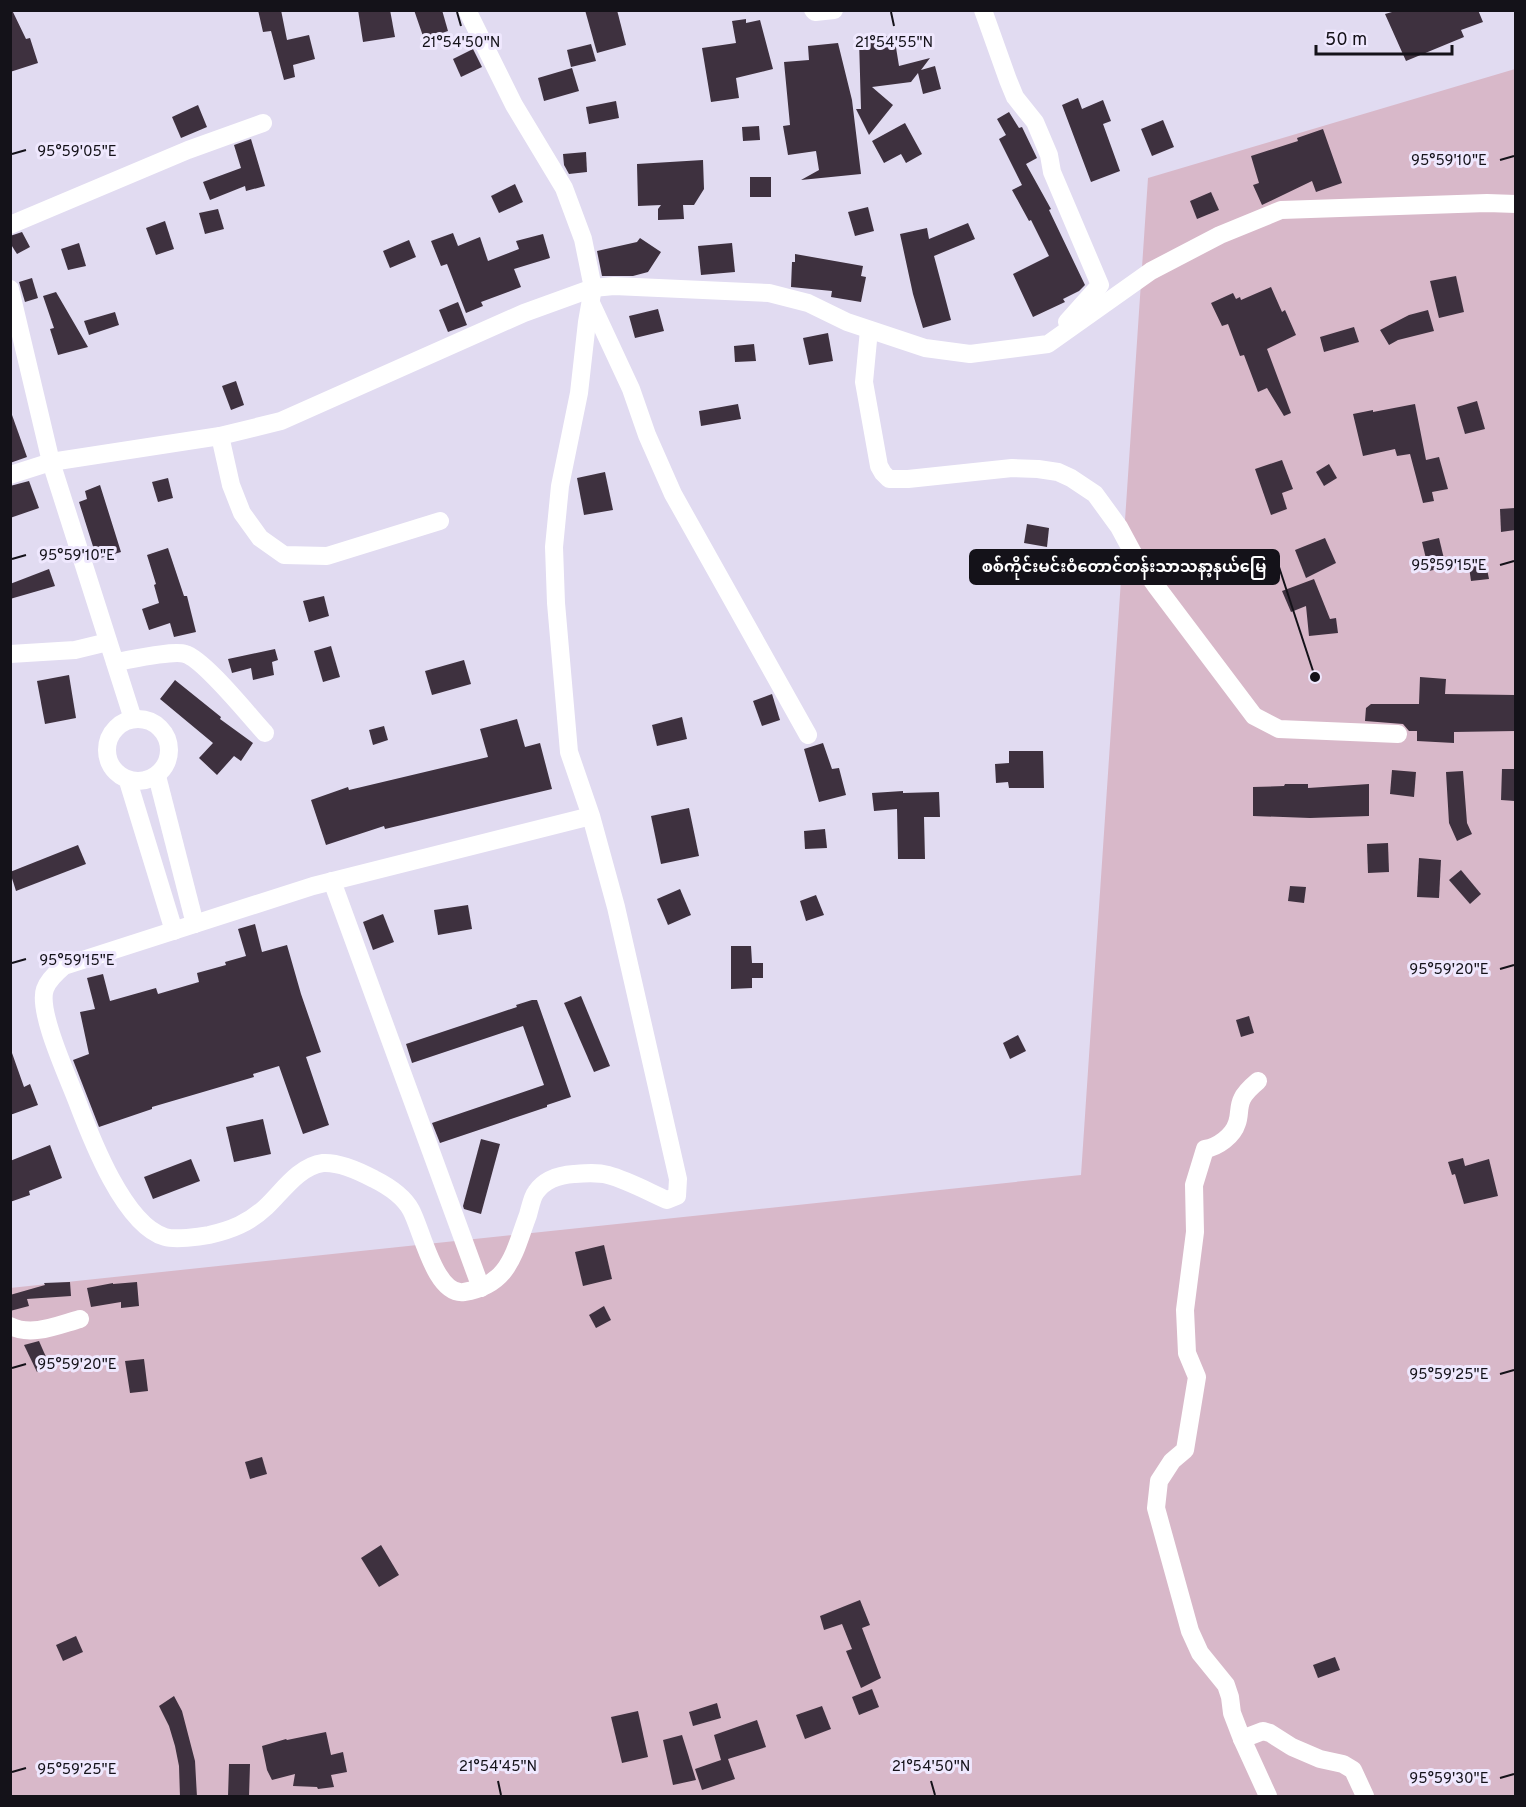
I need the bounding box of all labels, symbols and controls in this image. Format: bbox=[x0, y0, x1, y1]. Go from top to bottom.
scale bar bbox=[1316, 18, 1452, 56]
text: 50 m bbox=[1325, 29, 1367, 52]
text: 21°54'50"N bbox=[422, 34, 500, 53]
text: 21°54'55"N bbox=[855, 34, 933, 53]
text: 95°59'05"E bbox=[37, 143, 117, 162]
text: 95°59'10"E bbox=[1411, 152, 1487, 171]
text: 95°59'10"E bbox=[39, 547, 115, 566]
callout: စစ်ကိုင်းမင်းဝံတောင်တန်းသာသနာ့နယ်မြေ bbox=[970, 550, 1279, 584]
text: စစ်ကိုင်းမင်းဝံတောင်တန်းသာသနာ့နယ်မြေ bbox=[982, 555, 1266, 580]
text: 95°59'15"E bbox=[1411, 557, 1487, 576]
text: 95°59'15"E bbox=[39, 952, 115, 971]
text: 95°59'20"E bbox=[1409, 961, 1489, 980]
text: 95°59'20"E bbox=[37, 1356, 117, 1375]
text: 95°59'25"E bbox=[1409, 1366, 1489, 1385]
text: 21°54'45"N bbox=[459, 1758, 537, 1777]
text: 21°54'50"N bbox=[892, 1758, 970, 1777]
text: 95°59'25"E bbox=[37, 1761, 117, 1780]
text: 95°59'30"E bbox=[1409, 1770, 1489, 1789]

